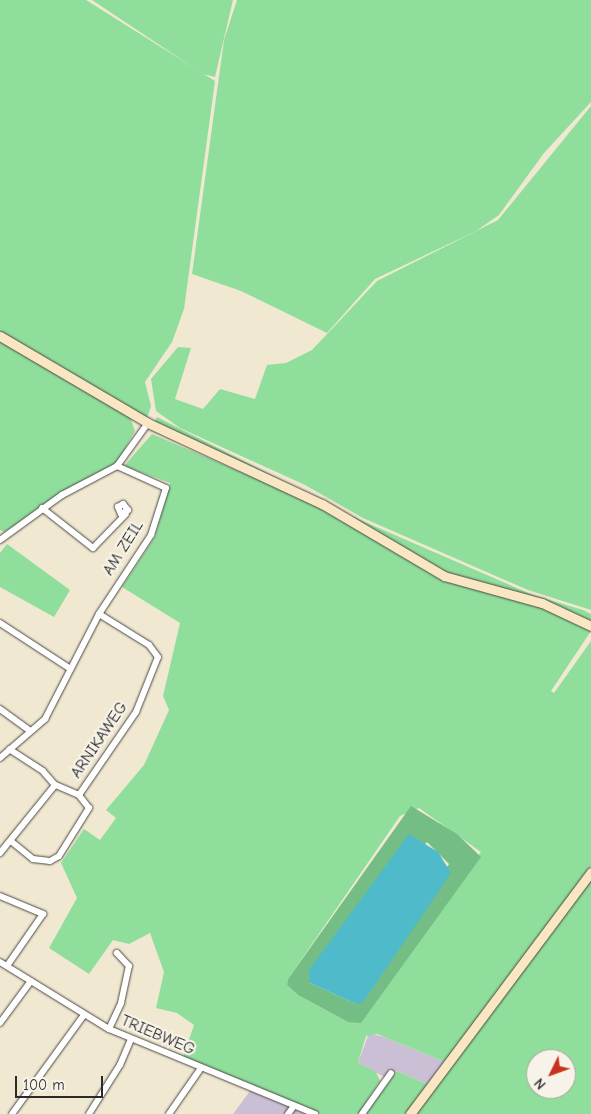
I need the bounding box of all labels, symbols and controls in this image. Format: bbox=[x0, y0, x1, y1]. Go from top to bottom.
street label: AM ZEIL bbox=[99, 517, 147, 579]
street label: ARNIKAWEG bbox=[66, 698, 132, 782]
street label: TRIEBWEG bbox=[118, 1011, 198, 1059]
north arrow bbox=[526, 1049, 576, 1099]
scale bar bbox=[18, 1066, 105, 1098]
text: N bbox=[531, 1075, 550, 1093]
text: 100 m bbox=[23, 1076, 65, 1094]

